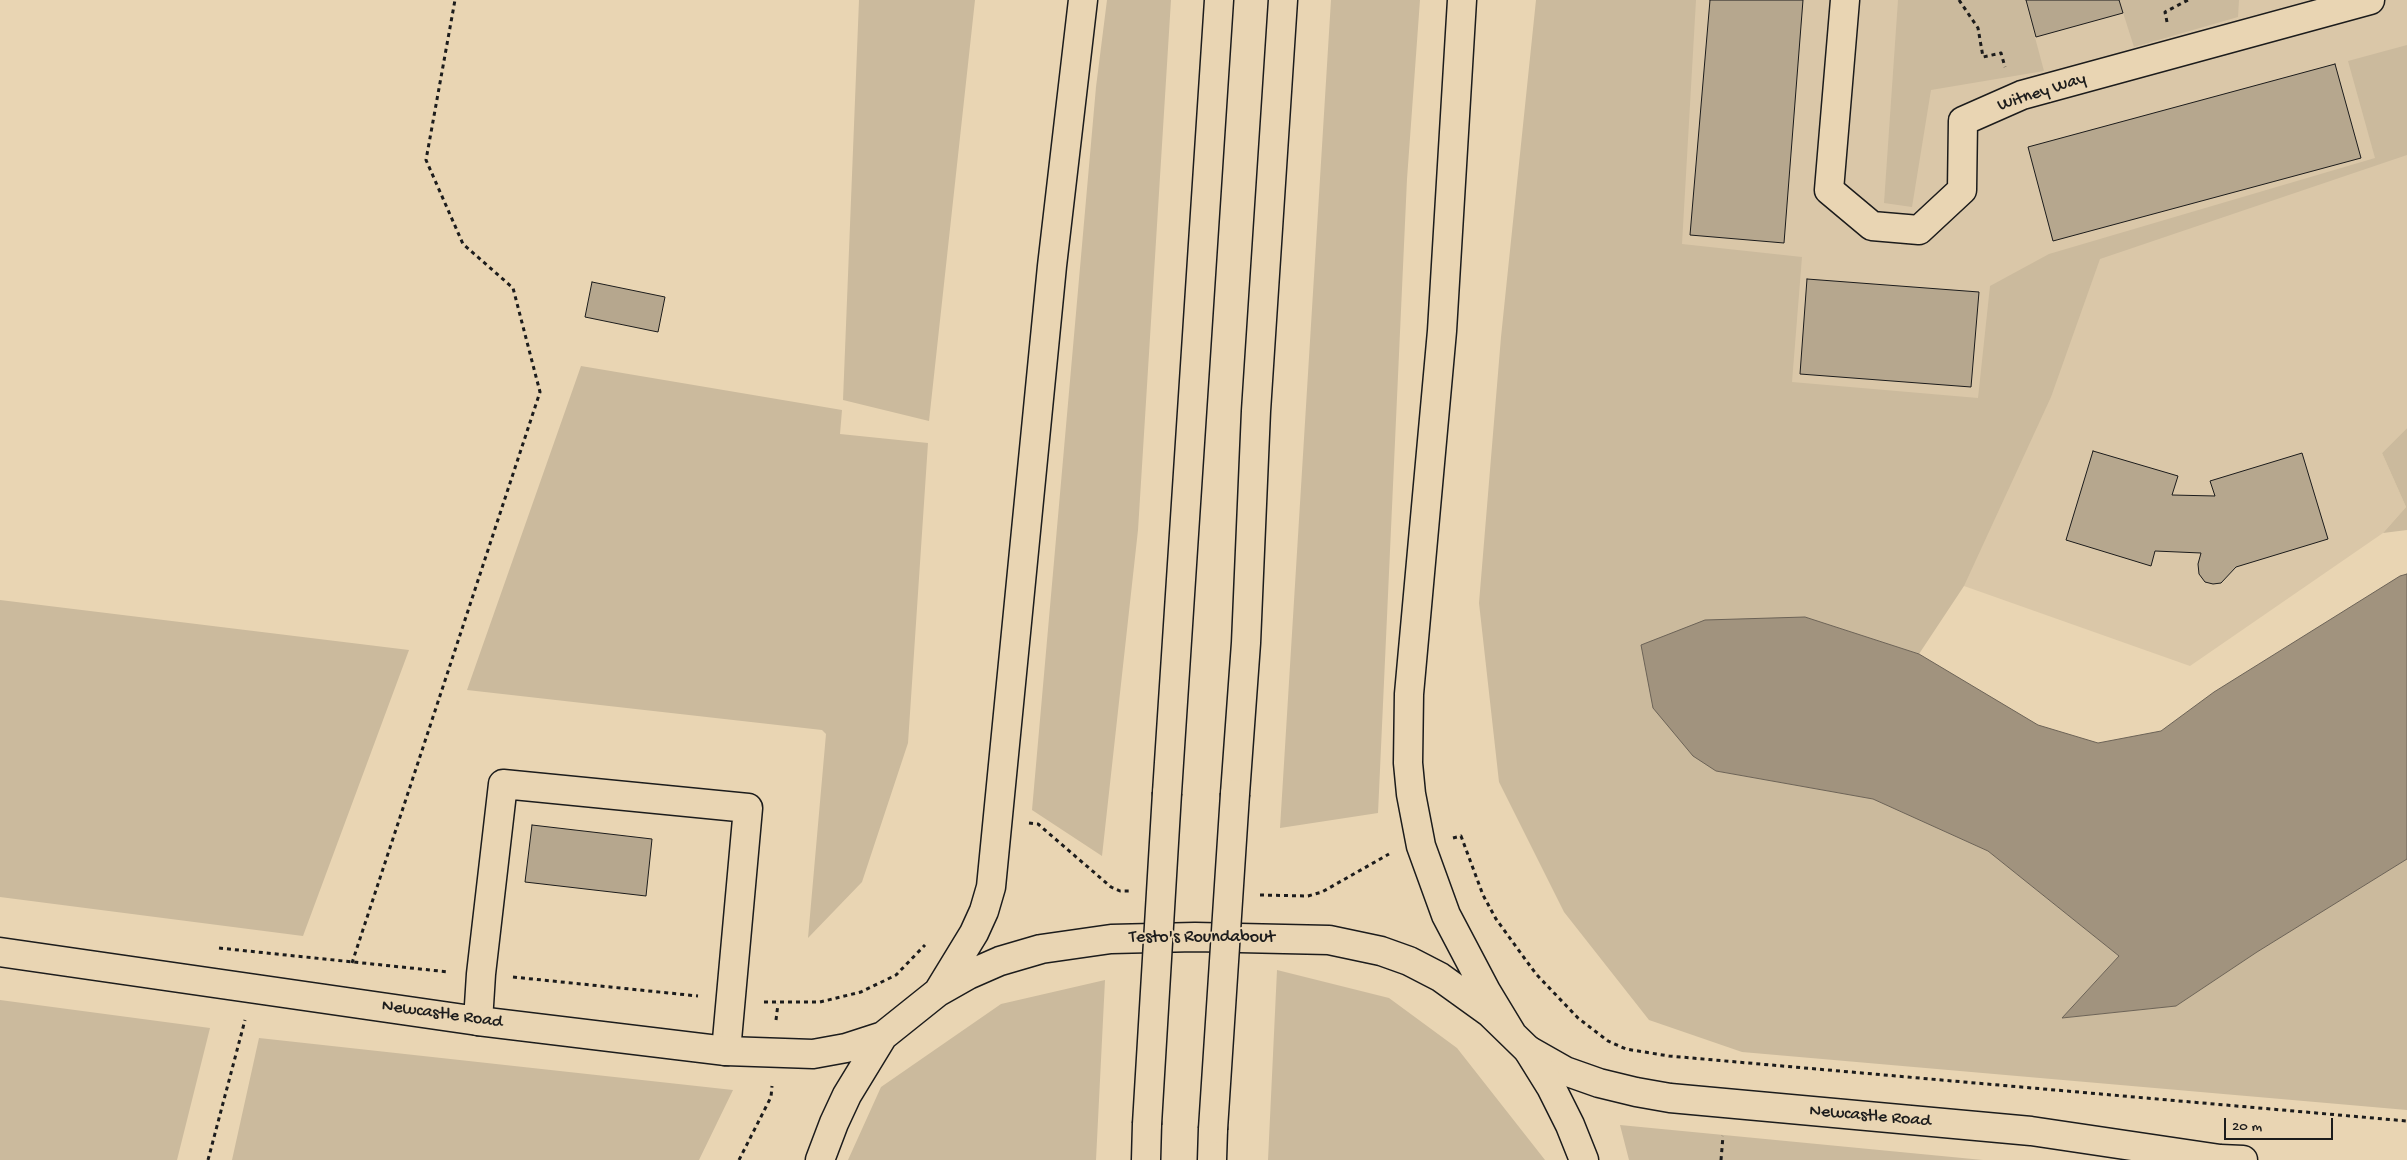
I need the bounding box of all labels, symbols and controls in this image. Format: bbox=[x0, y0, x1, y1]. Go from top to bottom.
street label: Witney Way bbox=[1995, 69, 2089, 117]
street label: Testo's Roundabout bbox=[1129, 927, 1275, 949]
street label: Newcastle Road bbox=[380, 996, 504, 1034]
street label: Newcastle Road bbox=[1808, 1101, 1932, 1133]
scale bar bbox=[2227, 1108, 2336, 1140]
text: 20 m bbox=[2232, 1118, 2262, 1136]

